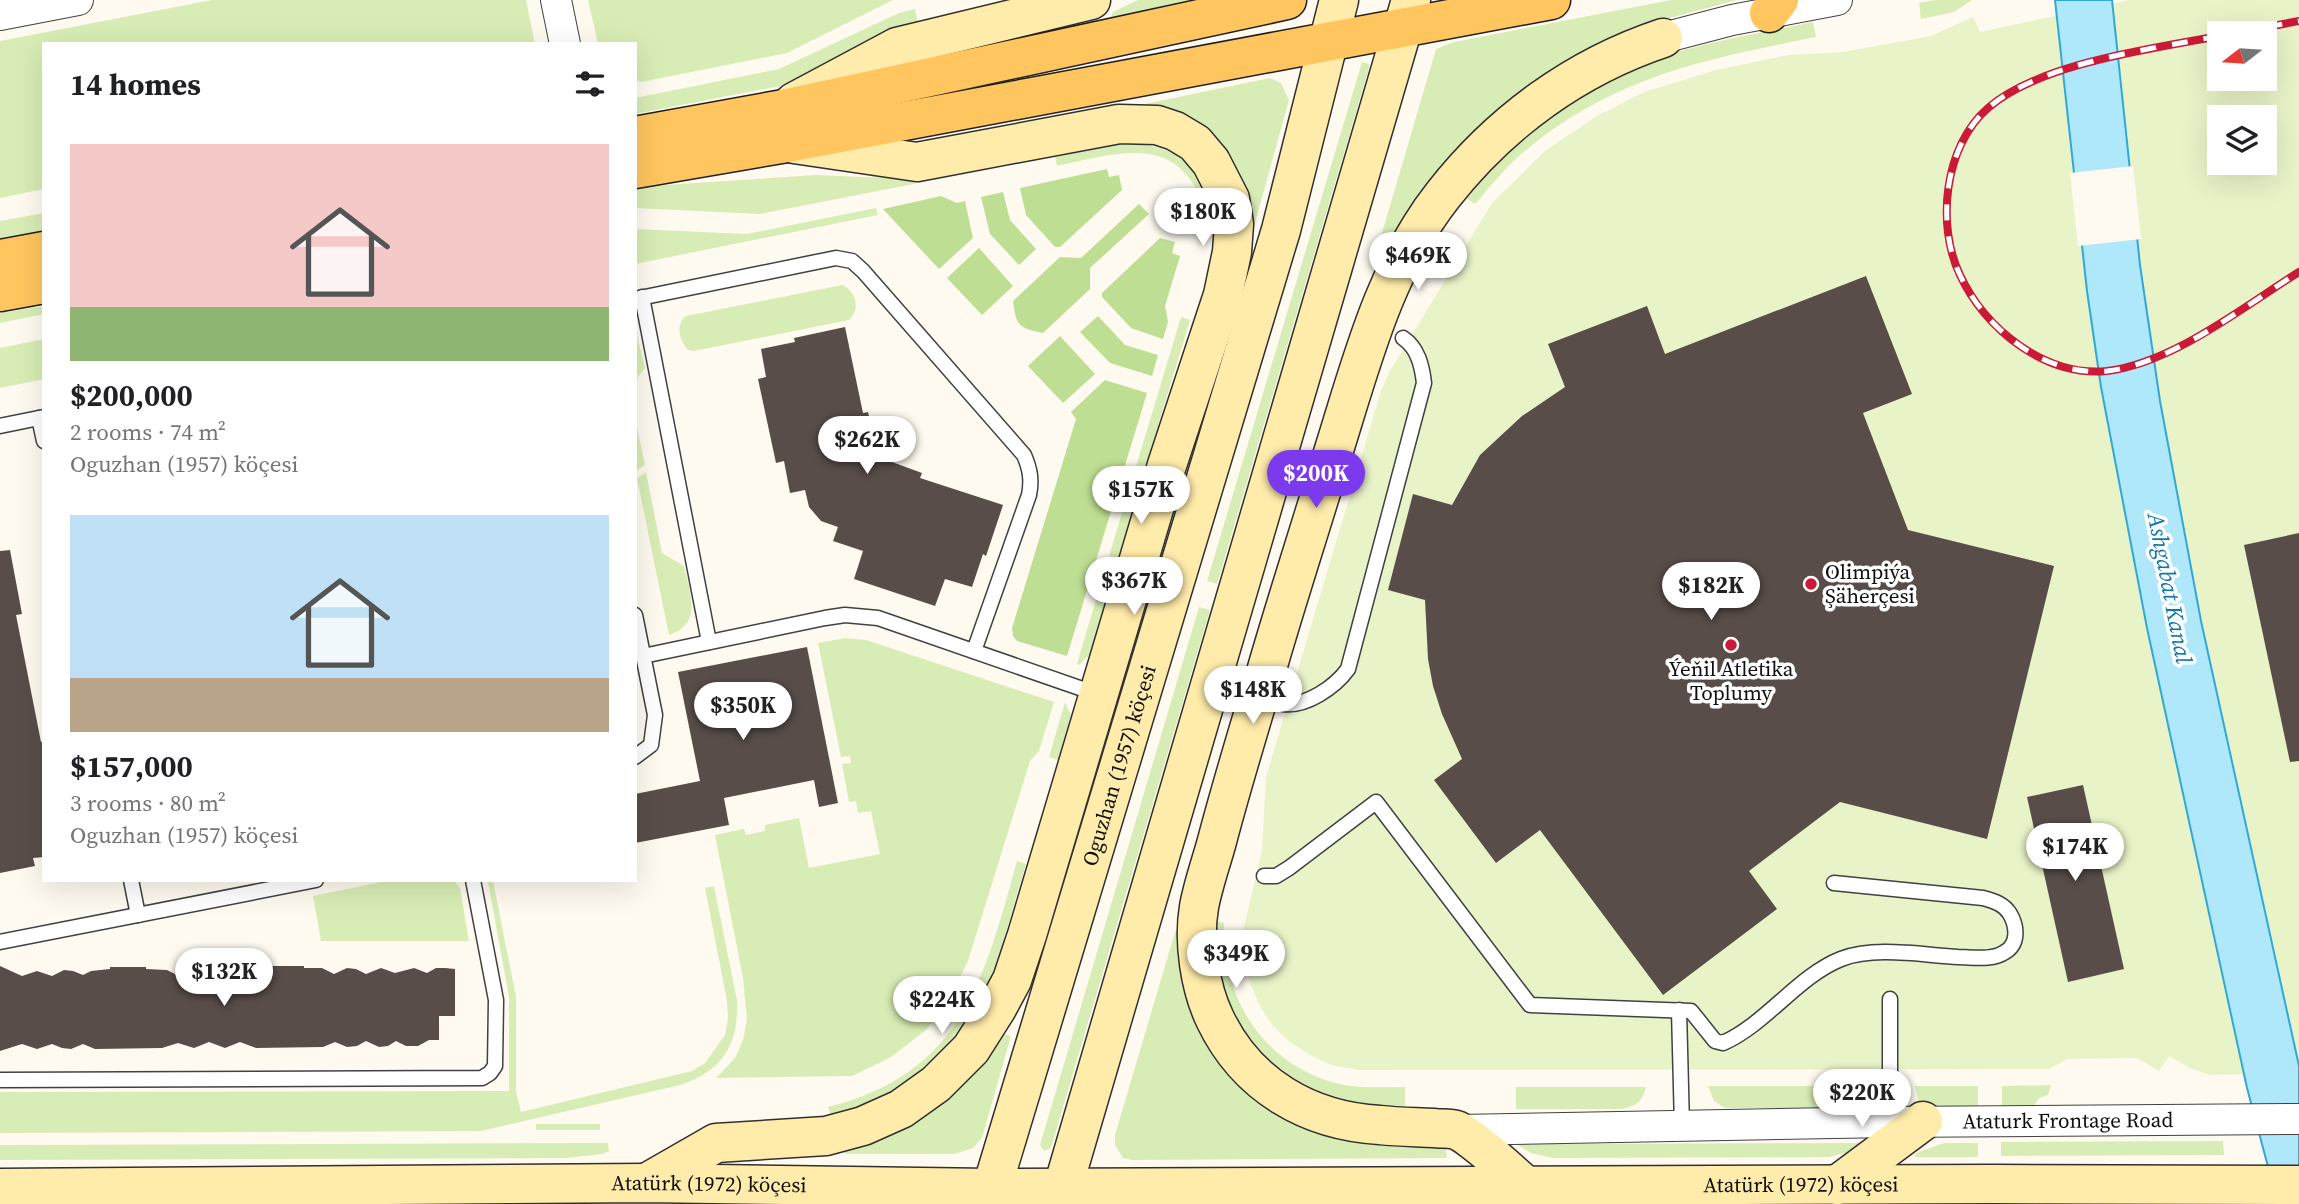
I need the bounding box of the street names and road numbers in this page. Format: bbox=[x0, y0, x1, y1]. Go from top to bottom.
street label: Oguzhan (1957) köçesi bbox=[1075, 661, 1163, 869]
street label: Ataturk Frontage Road bbox=[1962, 1105, 2174, 1135]
street label: Atatürk (1972) köçesi bbox=[611, 1168, 807, 1199]
street label: Atatürk (1972) köçesi bbox=[1703, 1169, 1899, 1199]

